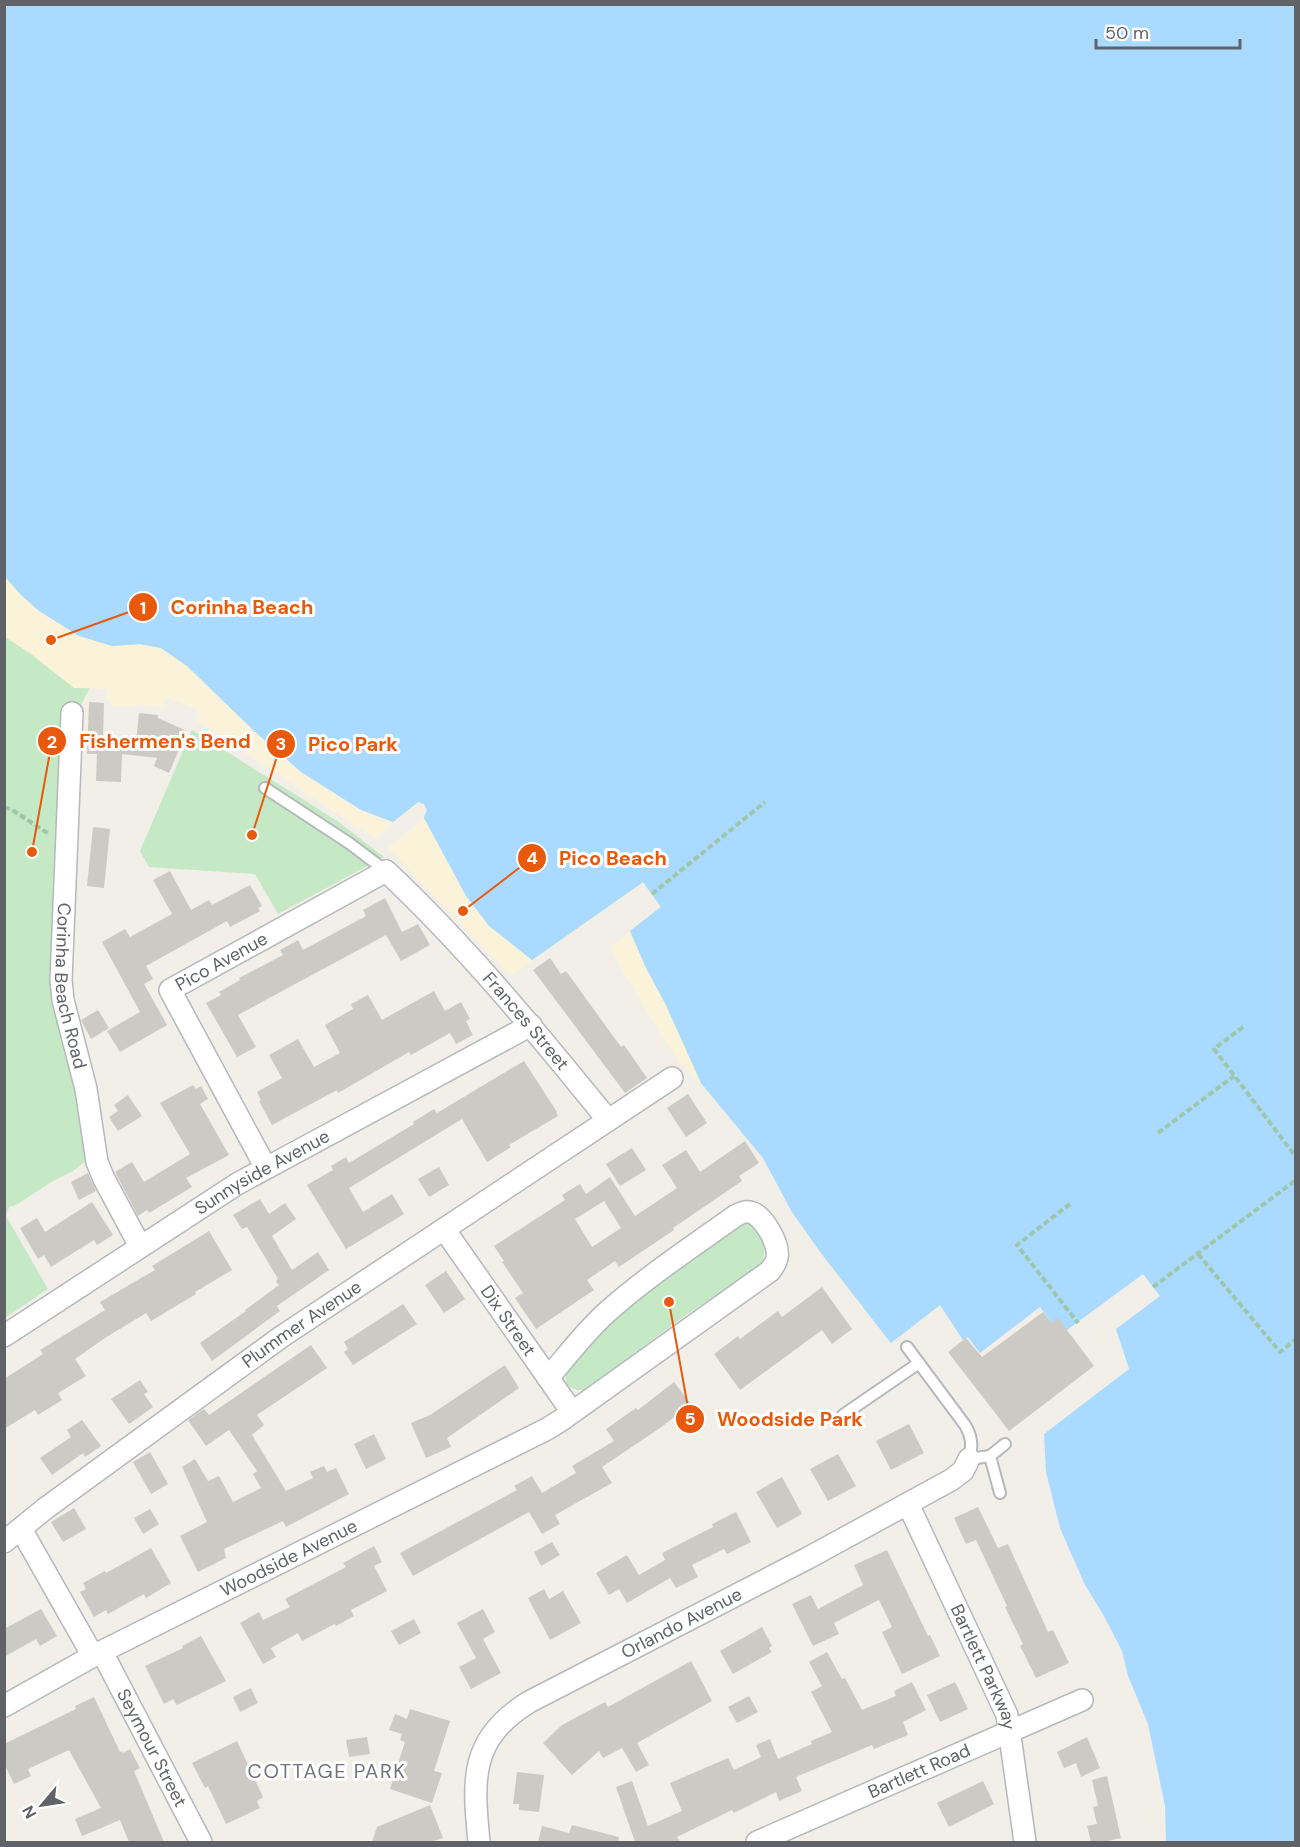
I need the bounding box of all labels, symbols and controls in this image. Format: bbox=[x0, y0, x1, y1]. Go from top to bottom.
scale bar bbox=[1096, 12, 1240, 50]
text: 50 m bbox=[1105, 21, 1149, 45]
callout: Corinha Beach bbox=[128, 588, 325, 626]
text: Corinha Beach bbox=[171, 594, 313, 620]
text: 1 bbox=[140, 596, 146, 620]
callout: Fishermen's Bend bbox=[37, 722, 262, 760]
callout: Pico Park bbox=[266, 725, 409, 763]
text: Fishermen's Bend bbox=[79, 728, 251, 754]
text: 2 bbox=[47, 730, 57, 754]
text: Pico Park bbox=[308, 731, 398, 757]
text: 3 bbox=[276, 732, 286, 756]
callout: Pico Beach bbox=[517, 839, 679, 877]
text: Pico Beach bbox=[559, 845, 667, 871]
text: 4 bbox=[526, 846, 538, 870]
street label: Corinha Beach Road bbox=[49, 902, 92, 1072]
street label: Pico Avenue bbox=[171, 927, 272, 997]
street label: Frances Street bbox=[477, 967, 574, 1075]
street label: Sunnyside Avenue bbox=[190, 1124, 334, 1220]
street label: Plummer Avenue bbox=[237, 1275, 366, 1374]
street label: Dix Street bbox=[475, 1281, 541, 1361]
callout: Woodside Park bbox=[675, 1400, 875, 1438]
text: Woodside Park bbox=[717, 1406, 863, 1432]
text: 5 bbox=[684, 1407, 696, 1431]
street label: Woodside Avenue bbox=[216, 1514, 361, 1602]
street label: Orlando Avenue bbox=[617, 1582, 746, 1664]
street label: Bartlett Parkway bbox=[945, 1600, 1021, 1731]
street label: Seymour Street bbox=[111, 1685, 193, 1811]
street label: Bartlett Road bbox=[864, 1738, 974, 1804]
district label: COTTAGE PARK bbox=[248, 1758, 406, 1784]
north arrow bbox=[12, 1775, 72, 1835]
text: N bbox=[17, 1802, 41, 1822]

